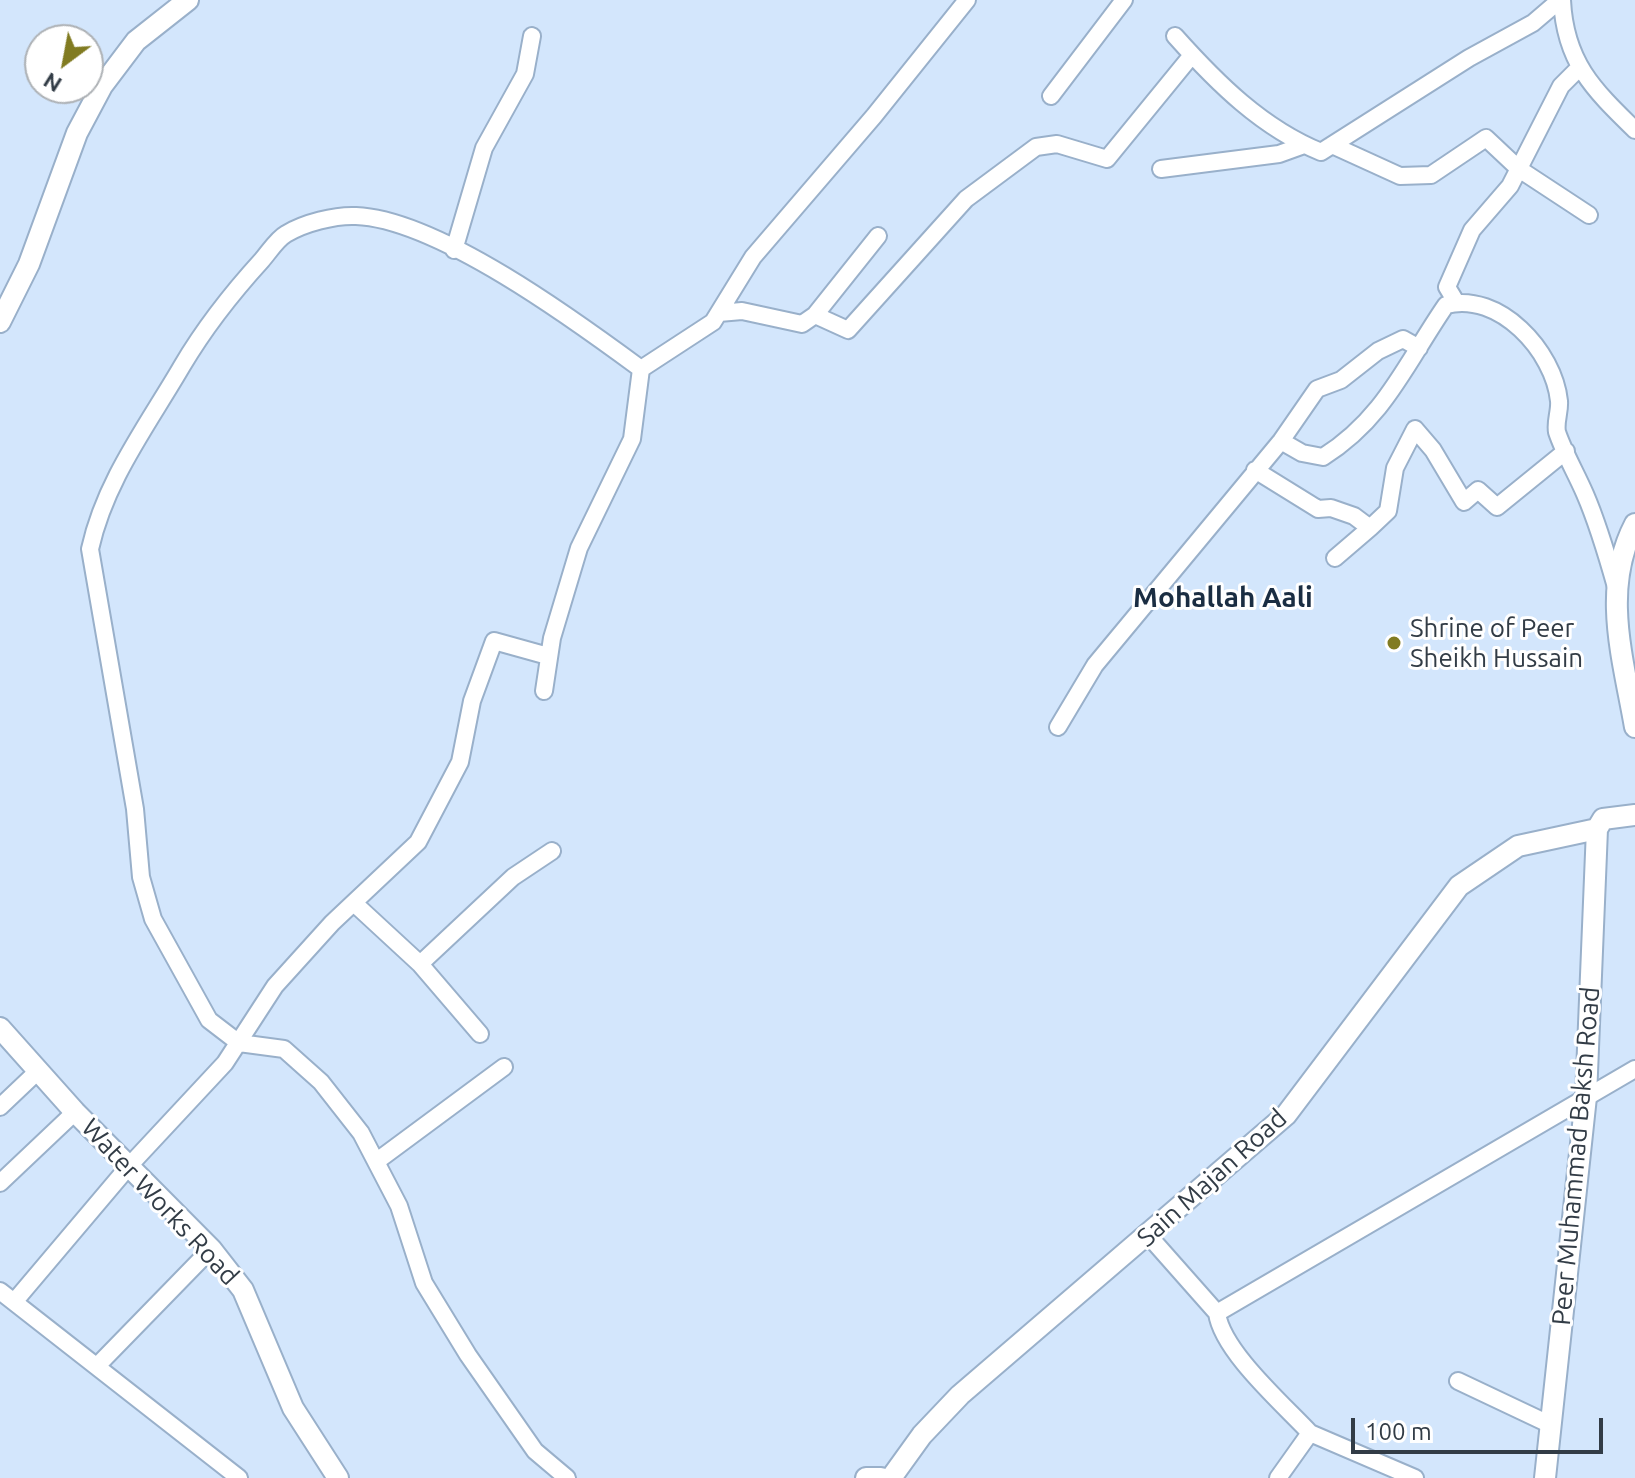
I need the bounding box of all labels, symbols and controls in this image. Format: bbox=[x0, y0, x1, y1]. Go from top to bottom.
north arrow bbox=[24, 24, 104, 104]
text: N bbox=[38, 68, 66, 98]
district label: Mohallah Aali bbox=[1133, 581, 1313, 615]
place label: Shrine of Peer Sheikh Hussain bbox=[1410, 612, 1583, 674]
marker: Shrine of Peer Sheikh Hussain bbox=[1385, 634, 1403, 652]
street label: Peer Muhammad Baksh Road bbox=[1546, 985, 1606, 1327]
street label: Sain Majan Road bbox=[1131, 1103, 1293, 1253]
street label: Water Works Road bbox=[75, 1112, 245, 1292]
scale bar bbox=[1355, 1402, 1607, 1452]
text: 100 m bbox=[1365, 1418, 1432, 1445]

